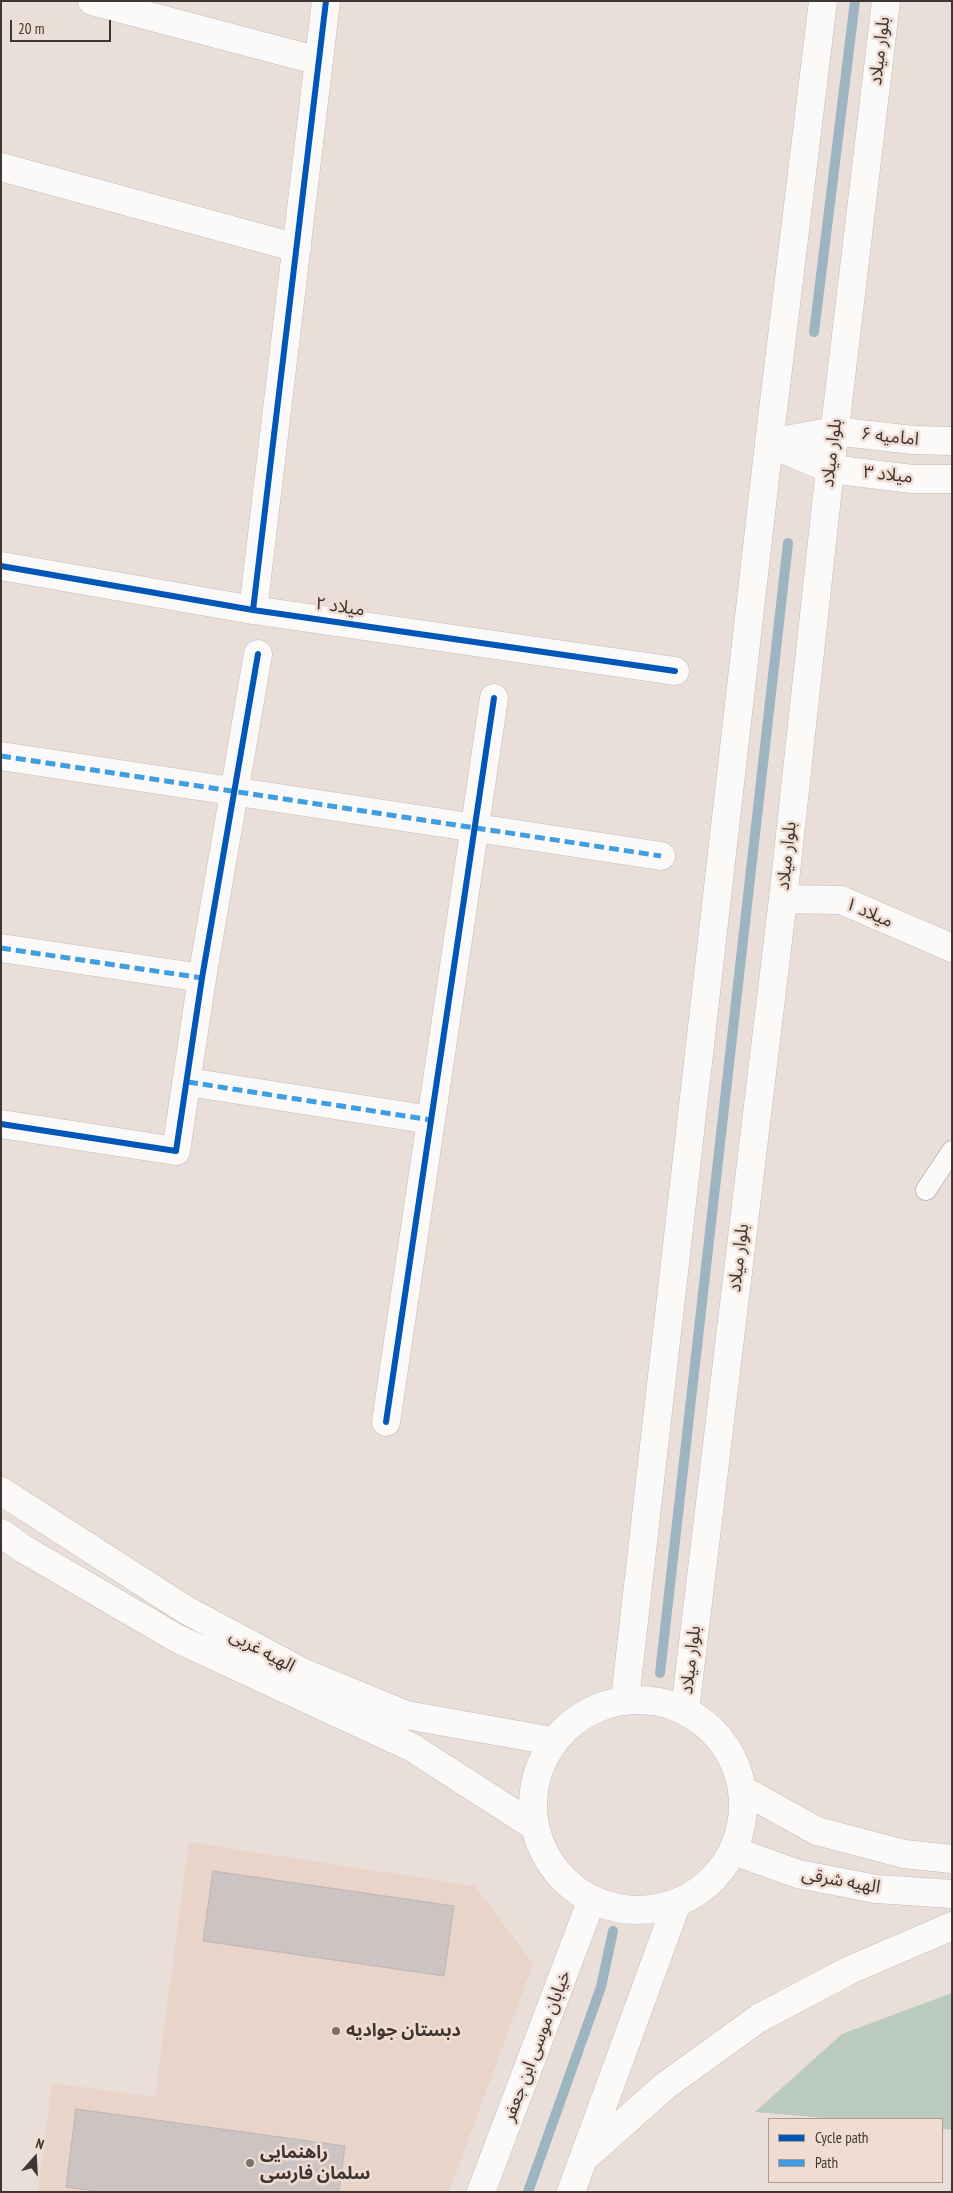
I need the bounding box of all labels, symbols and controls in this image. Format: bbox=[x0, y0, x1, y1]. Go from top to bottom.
scale bar bbox=[12, 10, 114, 42]
street label: بلوار میلاد bbox=[865, 15, 895, 87]
text: 20 m bbox=[18, 19, 44, 38]
street label: بلوار میلاد bbox=[817, 417, 847, 489]
street label: امامیه ۶ bbox=[860, 423, 920, 451]
street label: میلاد ۳ bbox=[862, 462, 914, 488]
street label: میلاد ۲ bbox=[314, 593, 366, 621]
street label: بلوار میلاد bbox=[773, 821, 801, 891]
street label: میلاد ۱ bbox=[842, 893, 896, 933]
street label: بلوار میلاد bbox=[724, 1222, 754, 1294]
street label: بلوار میلاد bbox=[676, 1624, 706, 1696]
street label: الهیه غربی bbox=[226, 1625, 298, 1677]
street label: الهیه شرقی bbox=[800, 1863, 882, 1899]
street label: خیابان موسی ابن جعفر bbox=[498, 1967, 576, 2125]
place label: دبستان جوادیه bbox=[346, 2020, 461, 2042]
marker: دبستان جوادیه bbox=[330, 2025, 342, 2037]
legend bbox=[768, 2118, 943, 2183]
text: Cycle path bbox=[815, 2128, 868, 2147]
north arrow bbox=[10, 2133, 60, 2183]
text: N bbox=[33, 2134, 46, 2154]
place label: راهنمایی سلمان فارسی bbox=[260, 2142, 370, 2184]
text: Path bbox=[815, 2153, 838, 2172]
marker: راهنمایی سلمان فارسی bbox=[244, 2157, 256, 2169]

